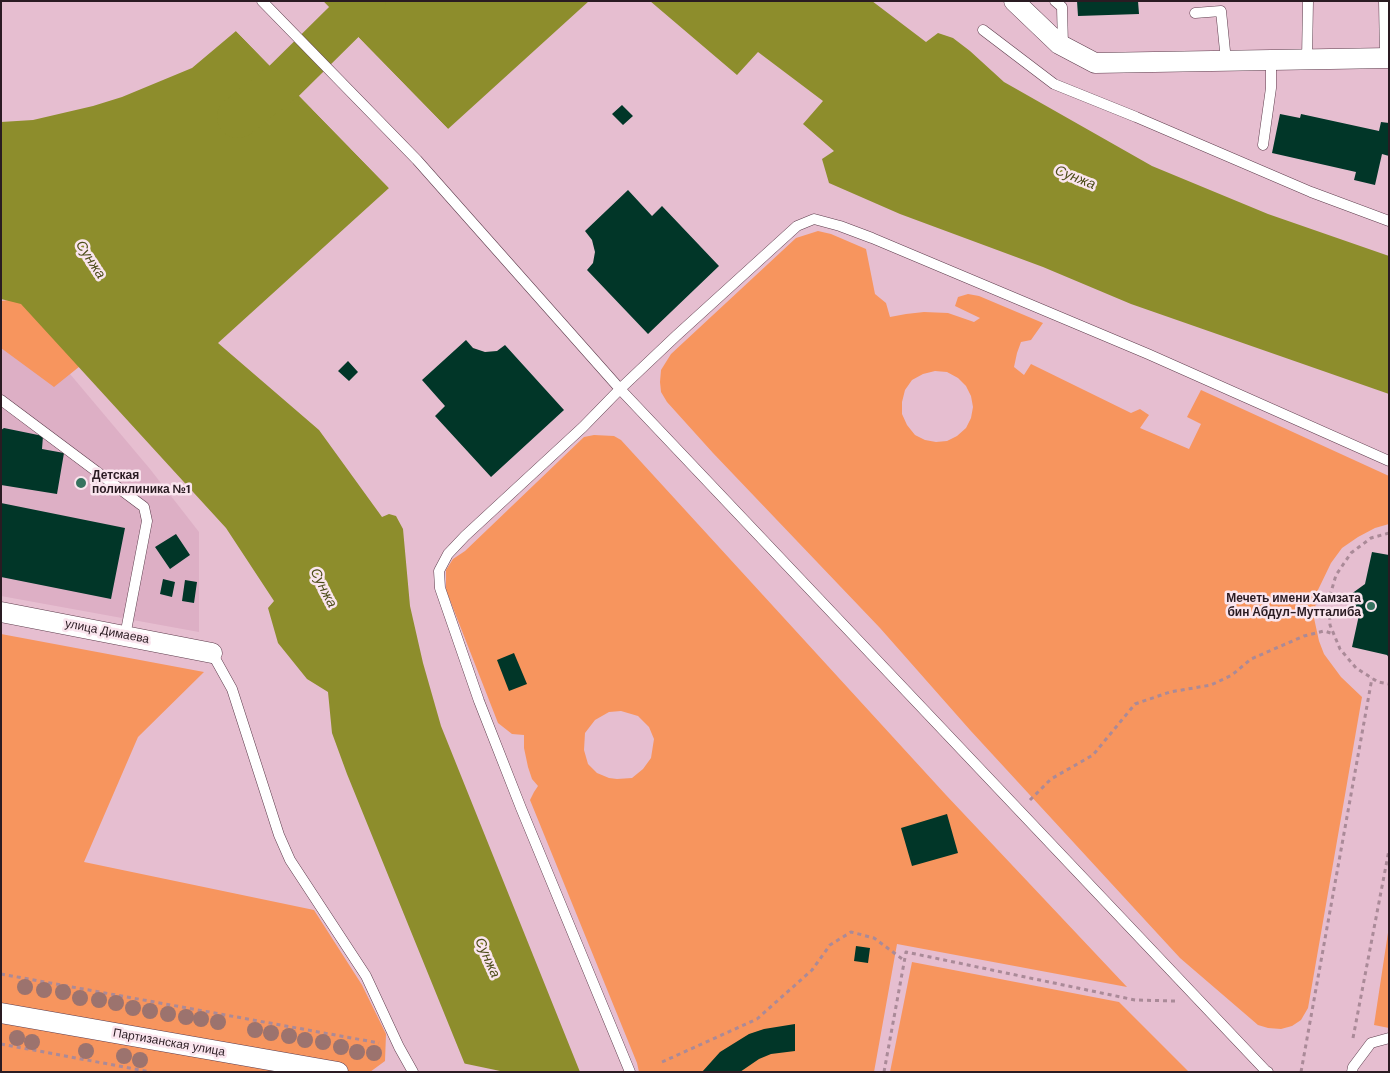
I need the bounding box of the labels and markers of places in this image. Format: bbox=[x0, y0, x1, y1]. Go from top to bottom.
place label: Детская поликлиника №1 bbox=[92, 469, 190, 497]
marker: Детская поликлиника №1 bbox=[74, 476, 88, 490]
place label: Мечеть имени Хамзата бин Абдул-Мутталиба bbox=[1226, 592, 1361, 620]
marker: Мечеть имени Хамзата бин Абдул-Мутталиба bbox=[1365, 600, 1377, 612]

